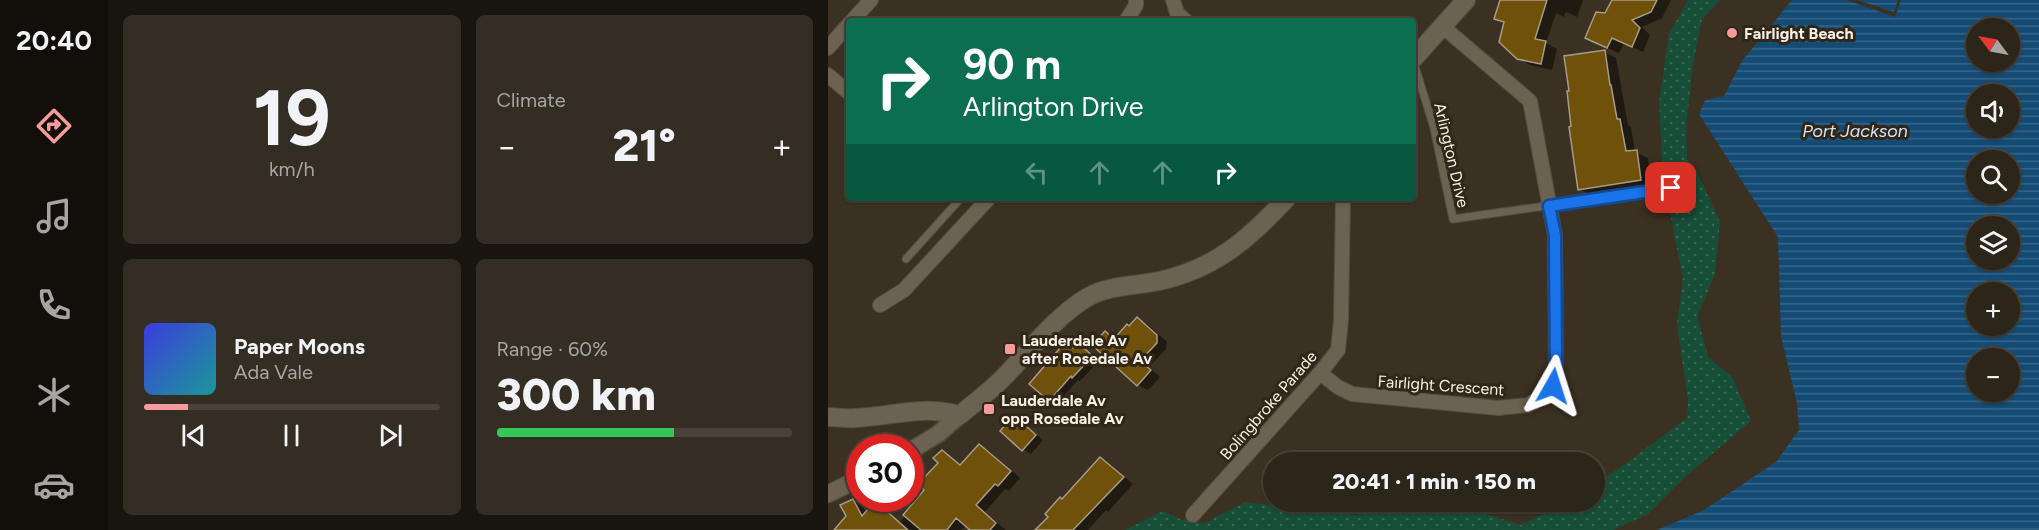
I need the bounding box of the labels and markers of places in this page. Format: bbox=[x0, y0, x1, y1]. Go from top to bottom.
place label: Fairlight Beach bbox=[1744, 24, 1854, 43]
marker: Fairlight Beach bbox=[1725, 26, 1739, 40]
pin bbox=[1645, 162, 1696, 213]
place label: Lauderdale Av after Rosedale Av bbox=[1022, 331, 1152, 368]
marker: Lauderdale Av after Rosedale Av bbox=[1003, 342, 1017, 356]
place label: Lauderdale Av opp Rosedale Av bbox=[1001, 391, 1124, 428]
marker: Lauderdale Av opp Rosedale Av bbox=[982, 402, 996, 416]

